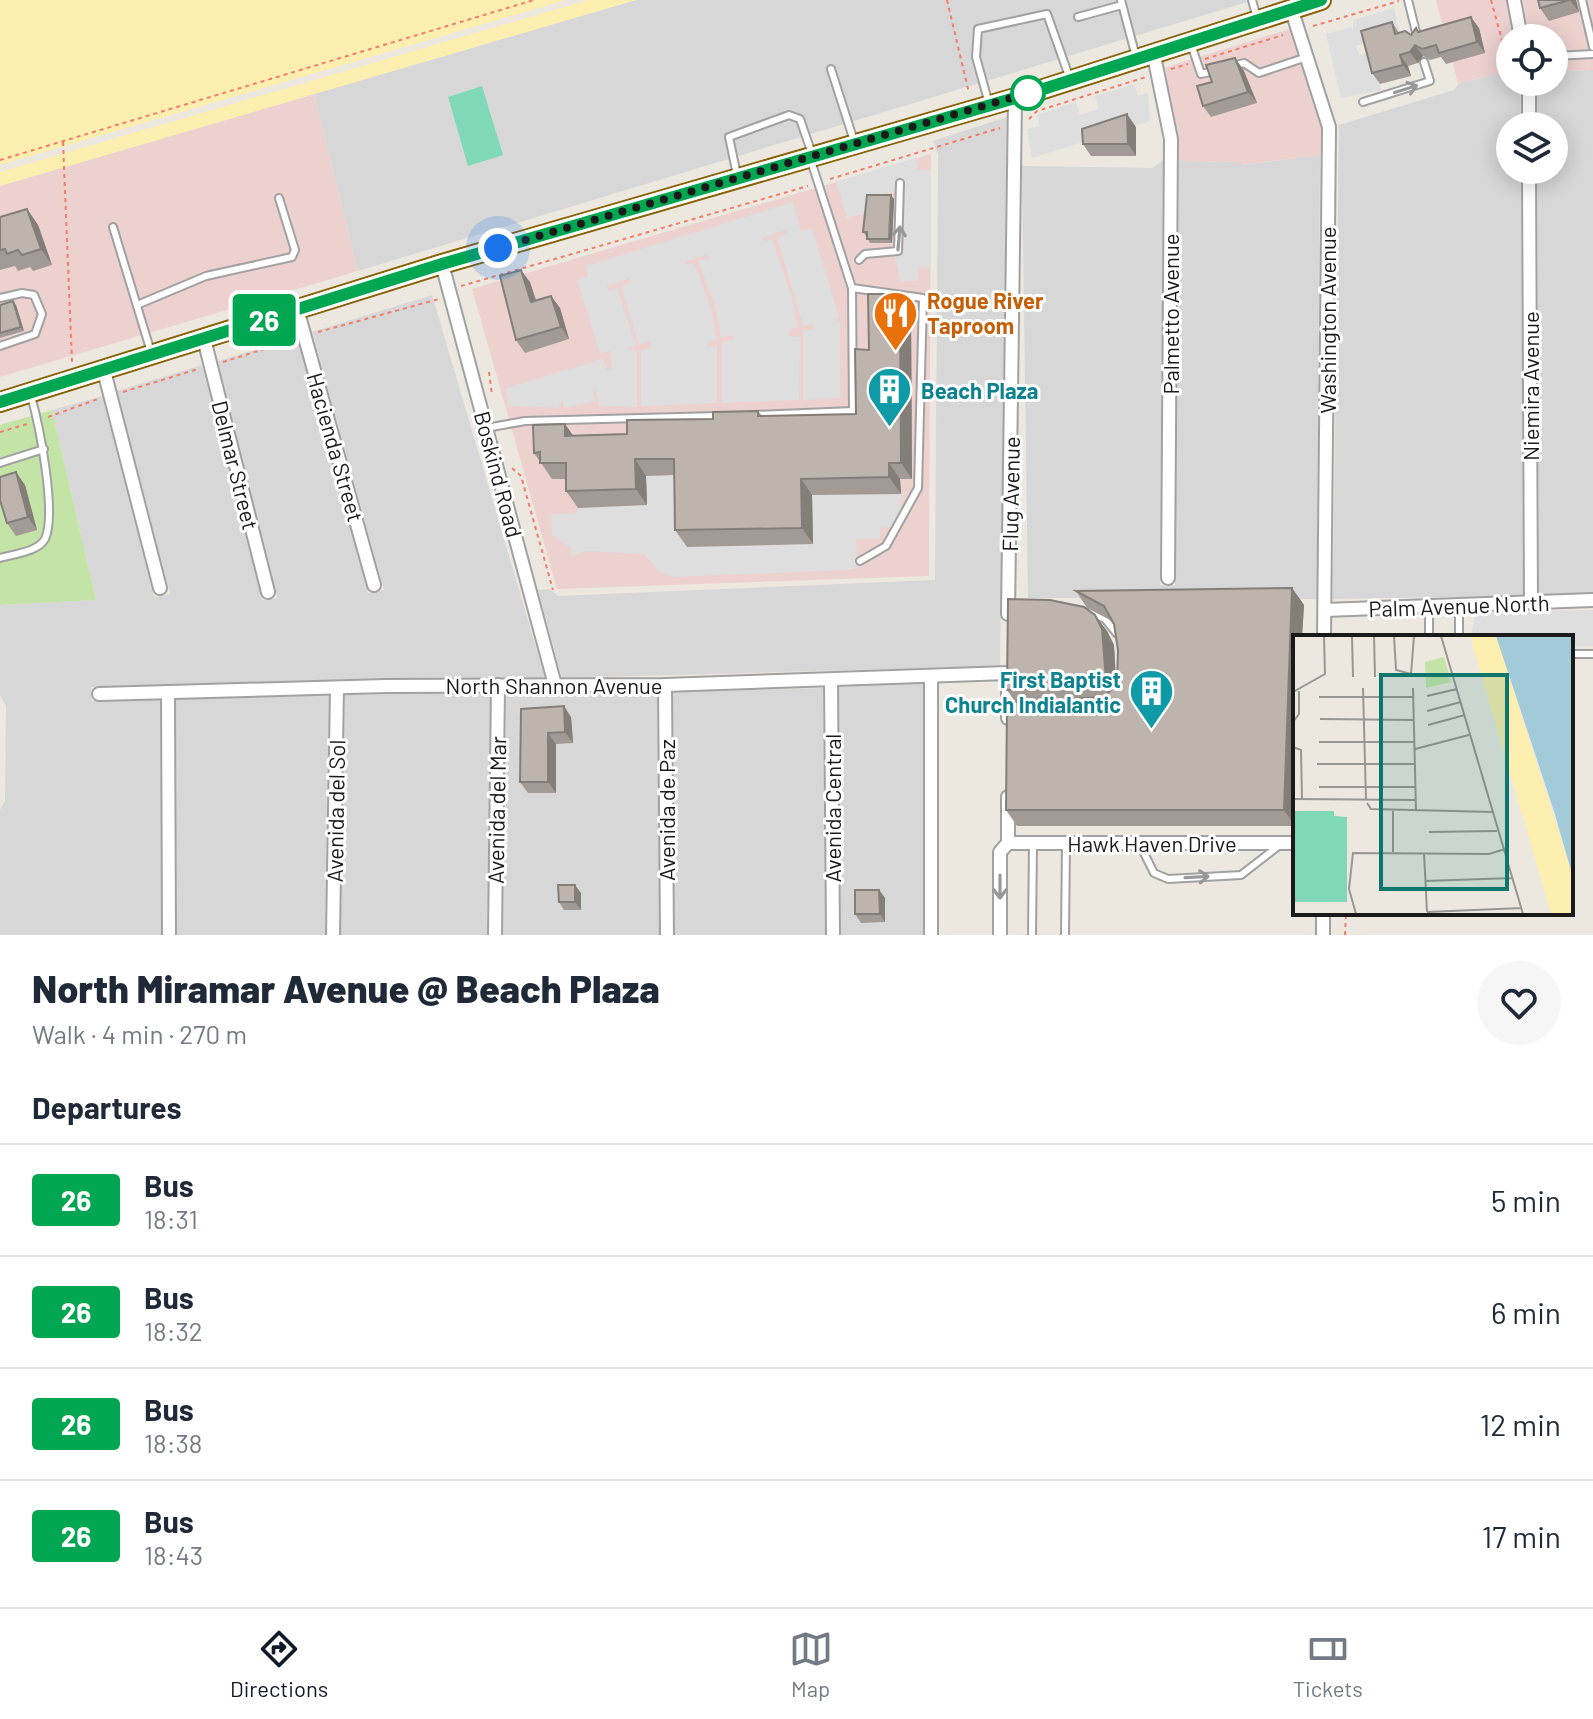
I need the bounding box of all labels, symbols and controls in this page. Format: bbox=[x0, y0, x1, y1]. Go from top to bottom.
map controls bbox=[1496, 24, 1568, 184]
button: locate bbox=[1496, 24, 1568, 96]
unlabelled marker bbox=[1011, 76, 1045, 110]
one-way arrow bbox=[1392, 81, 1418, 96]
button: layers bbox=[1496, 112, 1568, 184]
one-way arrow bbox=[892, 225, 907, 252]
street label: Washington Avenue bbox=[1314, 226, 1340, 414]
your location bbox=[478, 228, 518, 268]
street label: Palmetto Avenue bbox=[1157, 234, 1183, 394]
place label: Rogue River Taproom bbox=[927, 287, 1044, 338]
restaurant icon: Rogue River Taproom bbox=[872, 289, 920, 352]
line badge: 26 bbox=[228, 294, 300, 346]
text: 26 bbox=[249, 303, 279, 337]
street label: Niemira Avenue bbox=[1517, 311, 1543, 461]
building icon: Beach Plaza bbox=[866, 366, 914, 429]
street label: Hacienda Street bbox=[302, 369, 370, 525]
place label: Beach Plaza bbox=[921, 377, 1038, 403]
street label: Delmar Street bbox=[207, 398, 265, 532]
street label: Boskind Road bbox=[470, 408, 528, 540]
street label: Flug Avenue bbox=[996, 436, 1024, 552]
street label: Palm Avenue North bbox=[1368, 589, 1550, 621]
inset map bbox=[1293, 635, 1573, 915]
place label: First Baptist Church Indialantic bbox=[945, 666, 1121, 717]
building icon: First Baptist Church Indialantic bbox=[1128, 668, 1176, 731]
street label: North Shannon Avenue bbox=[445, 672, 663, 698]
street label: Avenida Central bbox=[819, 734, 845, 882]
street label: Avenida del Mar bbox=[482, 736, 510, 884]
street label: Avenida del Sol bbox=[321, 739, 349, 883]
street label: Avenida de Paz bbox=[653, 739, 679, 881]
street label: Hawk Haven Drive bbox=[1067, 830, 1237, 856]
one-way arrow bbox=[1183, 870, 1210, 885]
one-way arrow bbox=[992, 873, 1008, 900]
button: heart bbox=[1477, 961, 1561, 1045]
text: North Miramar Avenue @ Beach Plaza bbox=[32, 965, 660, 1011]
text: Walk · 4 min · 270 m bbox=[32, 1018, 247, 1049]
text: Departures bbox=[32, 1089, 182, 1125]
text: Bus bbox=[144, 1167, 194, 1203]
text: 5 min bbox=[1491, 1182, 1561, 1218]
text: 26 bbox=[61, 1183, 91, 1217]
text: 18:31 bbox=[144, 1203, 198, 1234]
text: Bus bbox=[144, 1279, 194, 1315]
text: 6 min bbox=[1491, 1294, 1561, 1330]
text: 26 bbox=[61, 1295, 91, 1329]
text: 18:32 bbox=[144, 1315, 203, 1346]
text: Bus bbox=[144, 1391, 194, 1427]
text: 12 min bbox=[1480, 1406, 1561, 1442]
text: 26 bbox=[61, 1407, 91, 1441]
text: 18:38 bbox=[144, 1427, 202, 1458]
text: Bus bbox=[144, 1503, 194, 1539]
text: 17 min bbox=[1482, 1518, 1561, 1554]
text: 26 bbox=[61, 1519, 91, 1553]
text: 18:43 bbox=[144, 1539, 203, 1570]
tab: Directions bbox=[230, 1627, 328, 1701]
tab: Map bbox=[789, 1627, 833, 1701]
tab: Tickets bbox=[1293, 1627, 1363, 1701]

